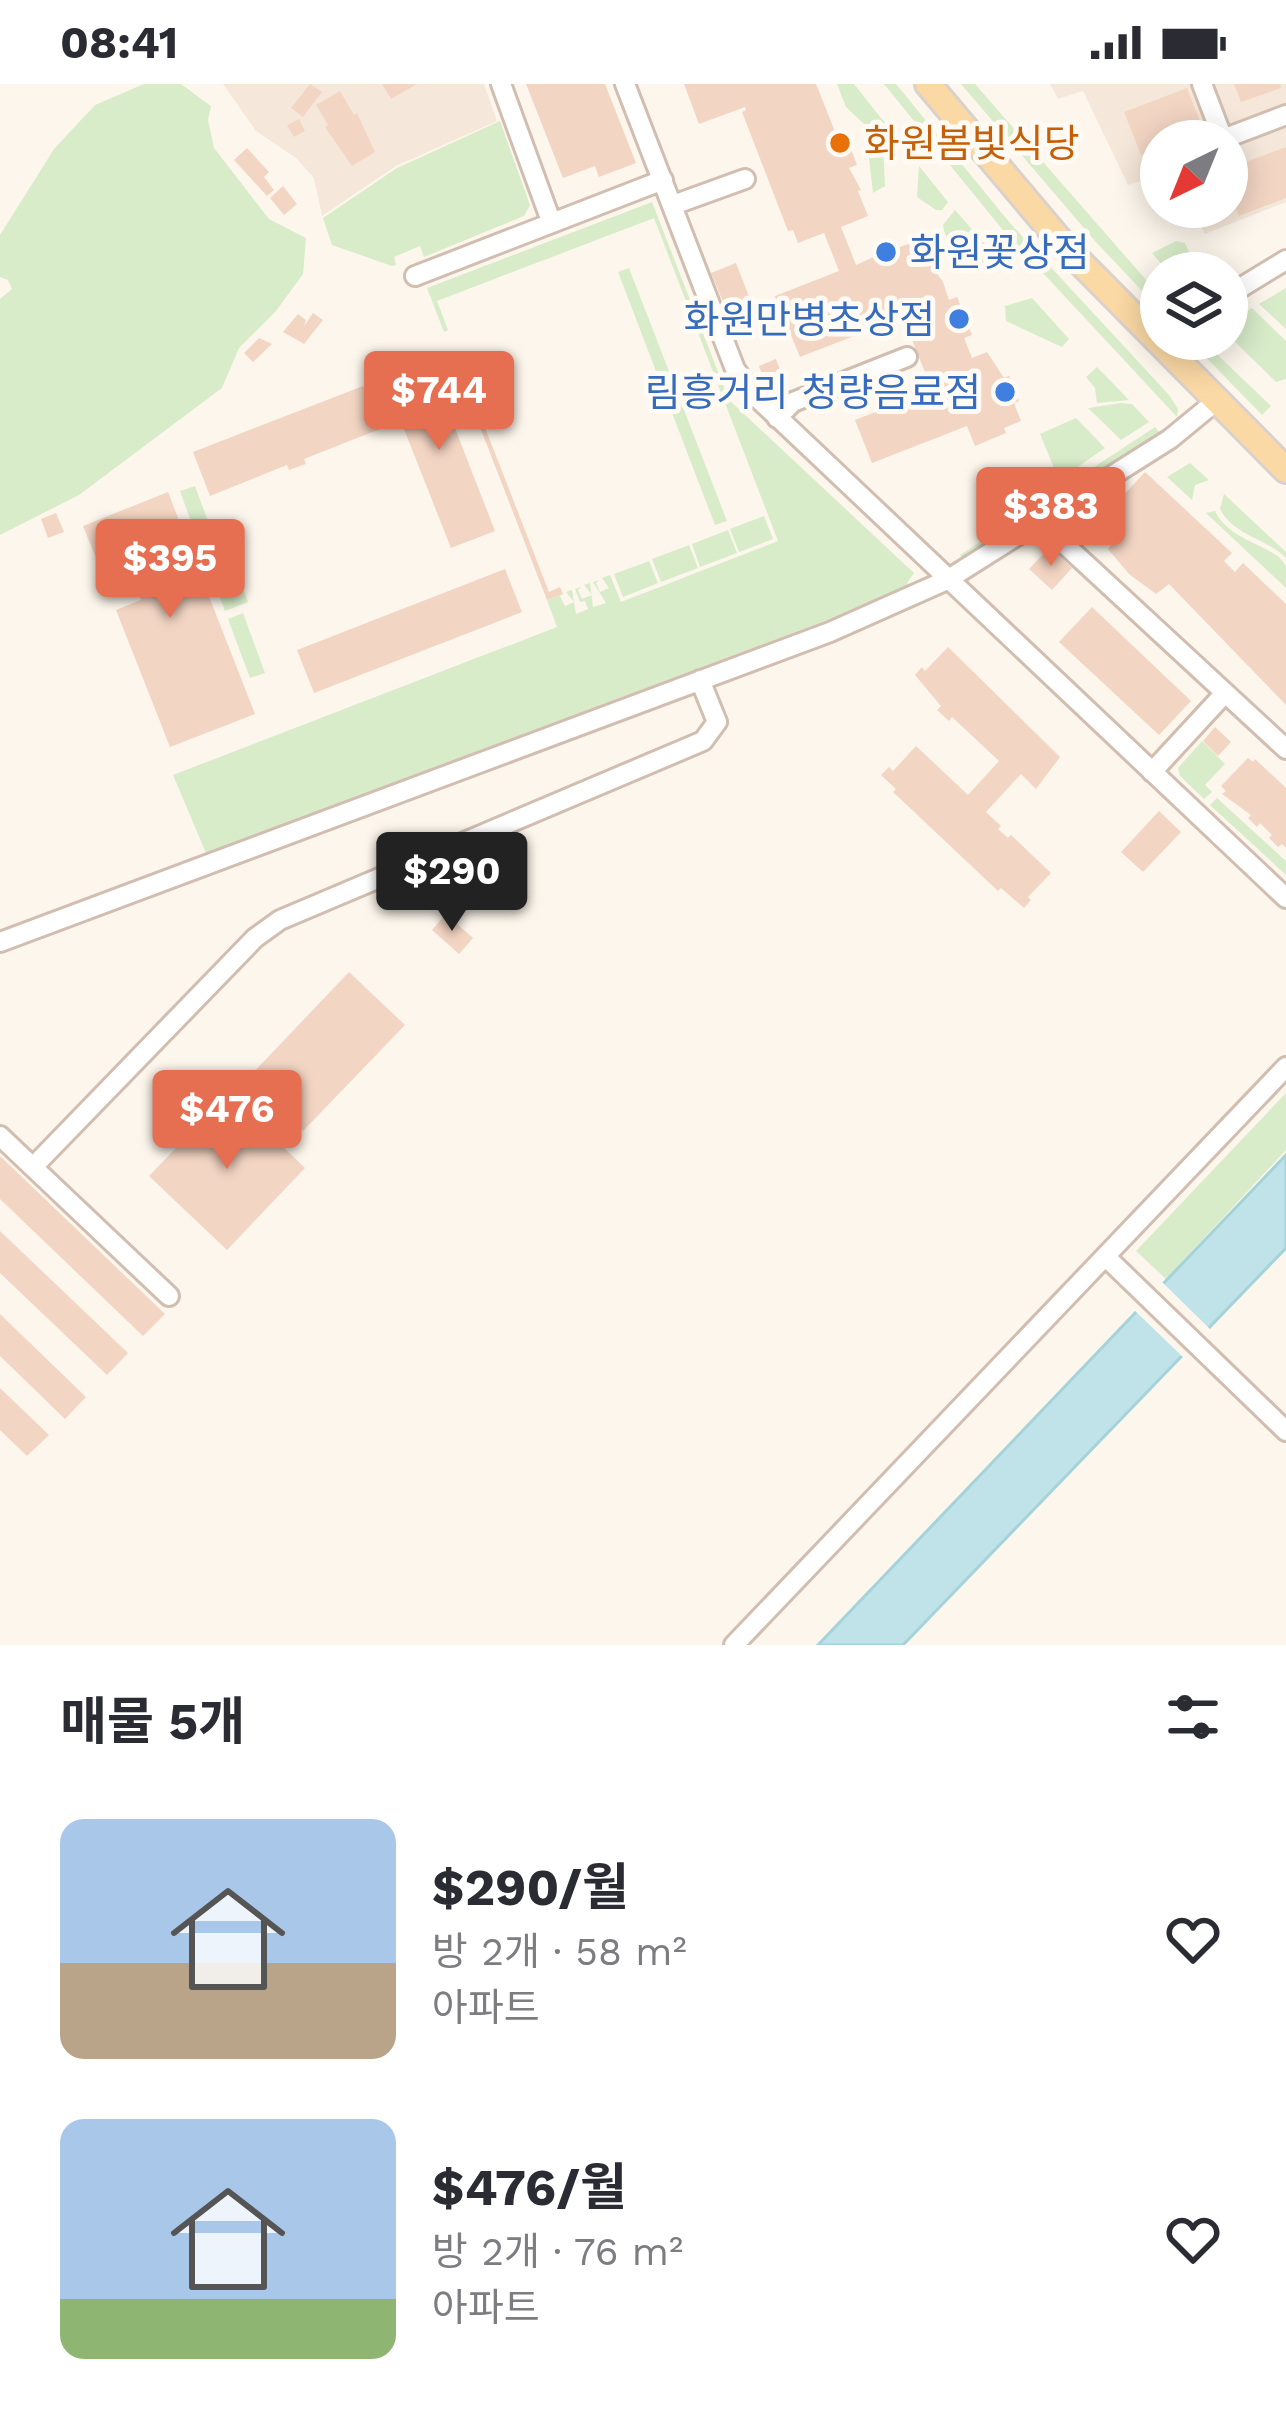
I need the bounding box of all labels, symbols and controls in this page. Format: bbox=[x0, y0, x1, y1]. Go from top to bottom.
text: 08:41 bbox=[60, 16, 178, 69]
north arrow bbox=[1140, 120, 1248, 228]
map controls bbox=[1140, 120, 1248, 360]
place label: 화원봄빛식당 bbox=[864, 121, 1079, 166]
marker: 화원봄빛식당 bbox=[827, 130, 853, 156]
place label: 화원꽃상점 bbox=[910, 230, 1089, 275]
marker: 화원꽃상점 bbox=[873, 239, 899, 265]
button: layers bbox=[1140, 252, 1248, 360]
place label: 화원만병초상점 bbox=[684, 297, 935, 342]
marker: 화원만병초상점 bbox=[946, 306, 972, 332]
pin: $744 bbox=[368, 351, 510, 453]
text: $744 bbox=[391, 367, 487, 412]
place label: 림흥거리 청량음료점 bbox=[645, 370, 981, 415]
marker: 림흥거리 청량음료점 bbox=[992, 379, 1018, 405]
pin: $383 bbox=[980, 467, 1122, 569]
text: $383 bbox=[1003, 483, 1099, 528]
pin: $395 bbox=[99, 519, 241, 621]
text: $395 bbox=[123, 535, 217, 580]
pin: $290 bbox=[381, 832, 523, 934]
text: $290 bbox=[403, 848, 501, 893]
pin: $476 bbox=[156, 1070, 298, 1172]
text: $476 bbox=[180, 1086, 274, 1131]
icon: filters bbox=[1160, 1684, 1226, 1750]
text: 매물 5개 bbox=[60, 1692, 245, 1751]
text: $290/월 bbox=[432, 1858, 629, 1917]
icon: home bbox=[156, 1867, 300, 2011]
icon: heart bbox=[1160, 1906, 1226, 1972]
text: 방 2개 · 58 m² bbox=[432, 1929, 687, 1974]
text: 아파트 bbox=[432, 1985, 540, 2030]
text: $476/월 bbox=[432, 2158, 627, 2217]
icon: home bbox=[156, 2167, 300, 2311]
icon: heart bbox=[1160, 2206, 1226, 2272]
text: 방 2개 · 76 m² bbox=[432, 2229, 683, 2274]
text: 아파트 bbox=[432, 2285, 540, 2330]

